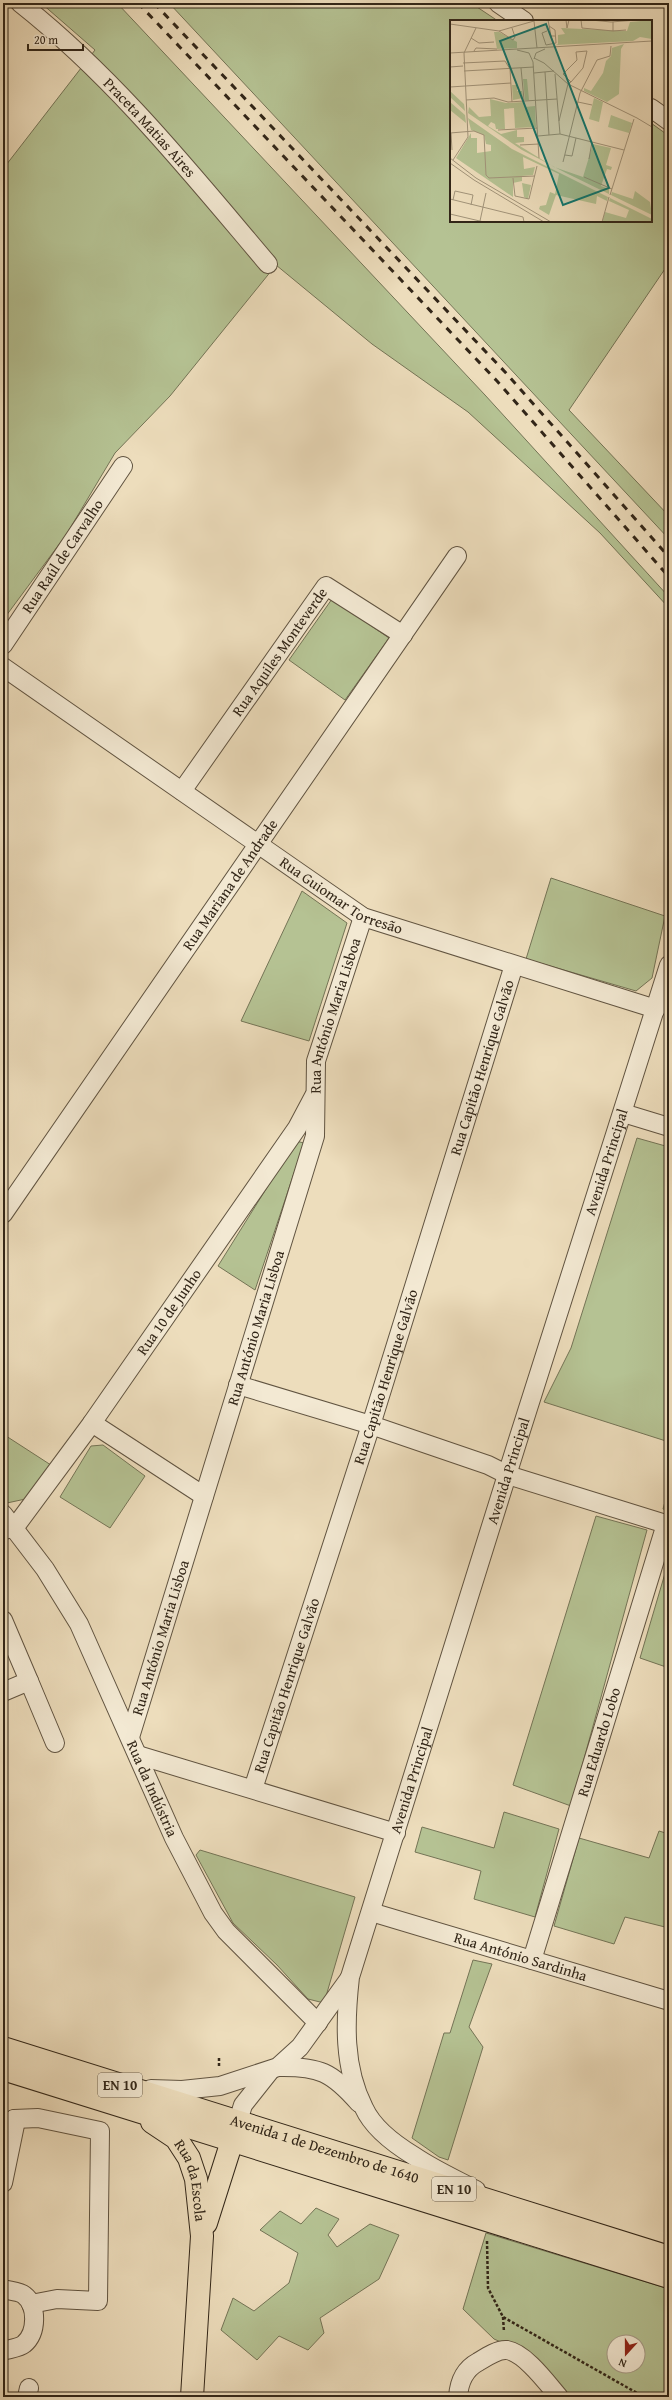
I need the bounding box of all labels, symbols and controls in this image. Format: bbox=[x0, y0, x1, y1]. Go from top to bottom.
inset map bbox=[450, 20, 652, 222]
scale bar bbox=[28, 26, 83, 52]
text: 20 m bbox=[34, 31, 58, 48]
street label: Praceta Matias Aires bbox=[99, 73, 201, 182]
street label: Rua Raúl de Carvalho bbox=[16, 494, 108, 617]
street label: Rua Aquiles Monteverde bbox=[227, 583, 332, 720]
street label: Rua Mariana de Andrade bbox=[177, 815, 282, 954]
street label: Rua Guiomar Torresão bbox=[276, 851, 406, 939]
street label: Rua António Maria Lisboa bbox=[305, 935, 366, 1094]
street label: Rua Capitão Henrique Galvão bbox=[445, 977, 519, 1158]
street label: Avenida Principal bbox=[579, 1106, 633, 1218]
street label: Rua António Maria Lisboa bbox=[222, 1248, 289, 1408]
street label: Rua 10 de Junho bbox=[131, 1264, 206, 1359]
street label: Rua Capitão Henrique Galvão bbox=[348, 1286, 423, 1467]
street label: Avenida Principal bbox=[481, 1415, 534, 1527]
street label: Rua António Maria Lisboa bbox=[126, 1557, 194, 1718]
street label: Rua Capitão Henrique Galvão bbox=[248, 1595, 324, 1775]
street label: Rua Eduardo Lobo bbox=[572, 1684, 625, 1799]
street label: Avenida Principal bbox=[385, 1724, 438, 1836]
street label: Rua da Indústria bbox=[122, 1737, 183, 1840]
street label: Rua António Sardinha bbox=[452, 1926, 590, 1986]
road number: EN 10 bbox=[98, 2073, 142, 2097]
street label: Avenida 1 de Dezembro de 1640 bbox=[228, 2109, 422, 2188]
street label: Rua da Escola bbox=[170, 2135, 211, 2222]
road number: EN 10 bbox=[432, 2177, 476, 2201]
north arrow bbox=[606, 2334, 646, 2374]
text: N bbox=[616, 2354, 629, 2372]

